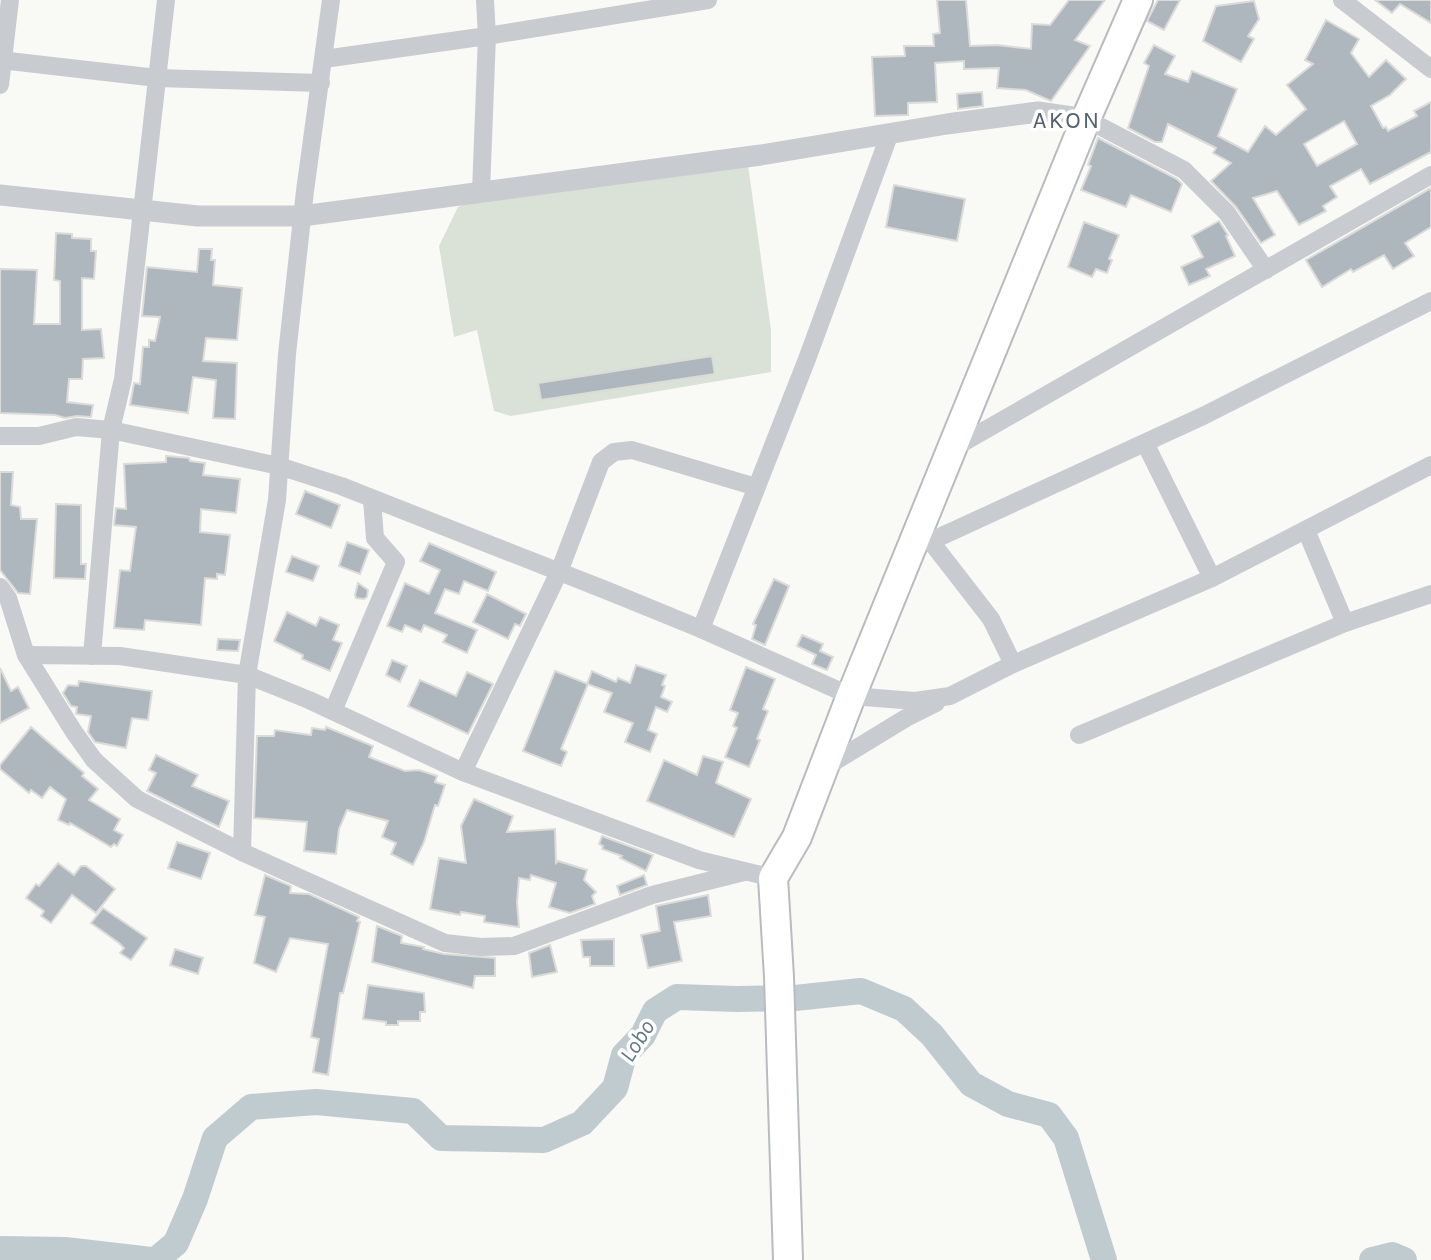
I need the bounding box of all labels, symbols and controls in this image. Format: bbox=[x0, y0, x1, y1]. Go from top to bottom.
district label: AKON bbox=[1033, 106, 1101, 134]
water label: Lobo bbox=[614, 1015, 660, 1067]

